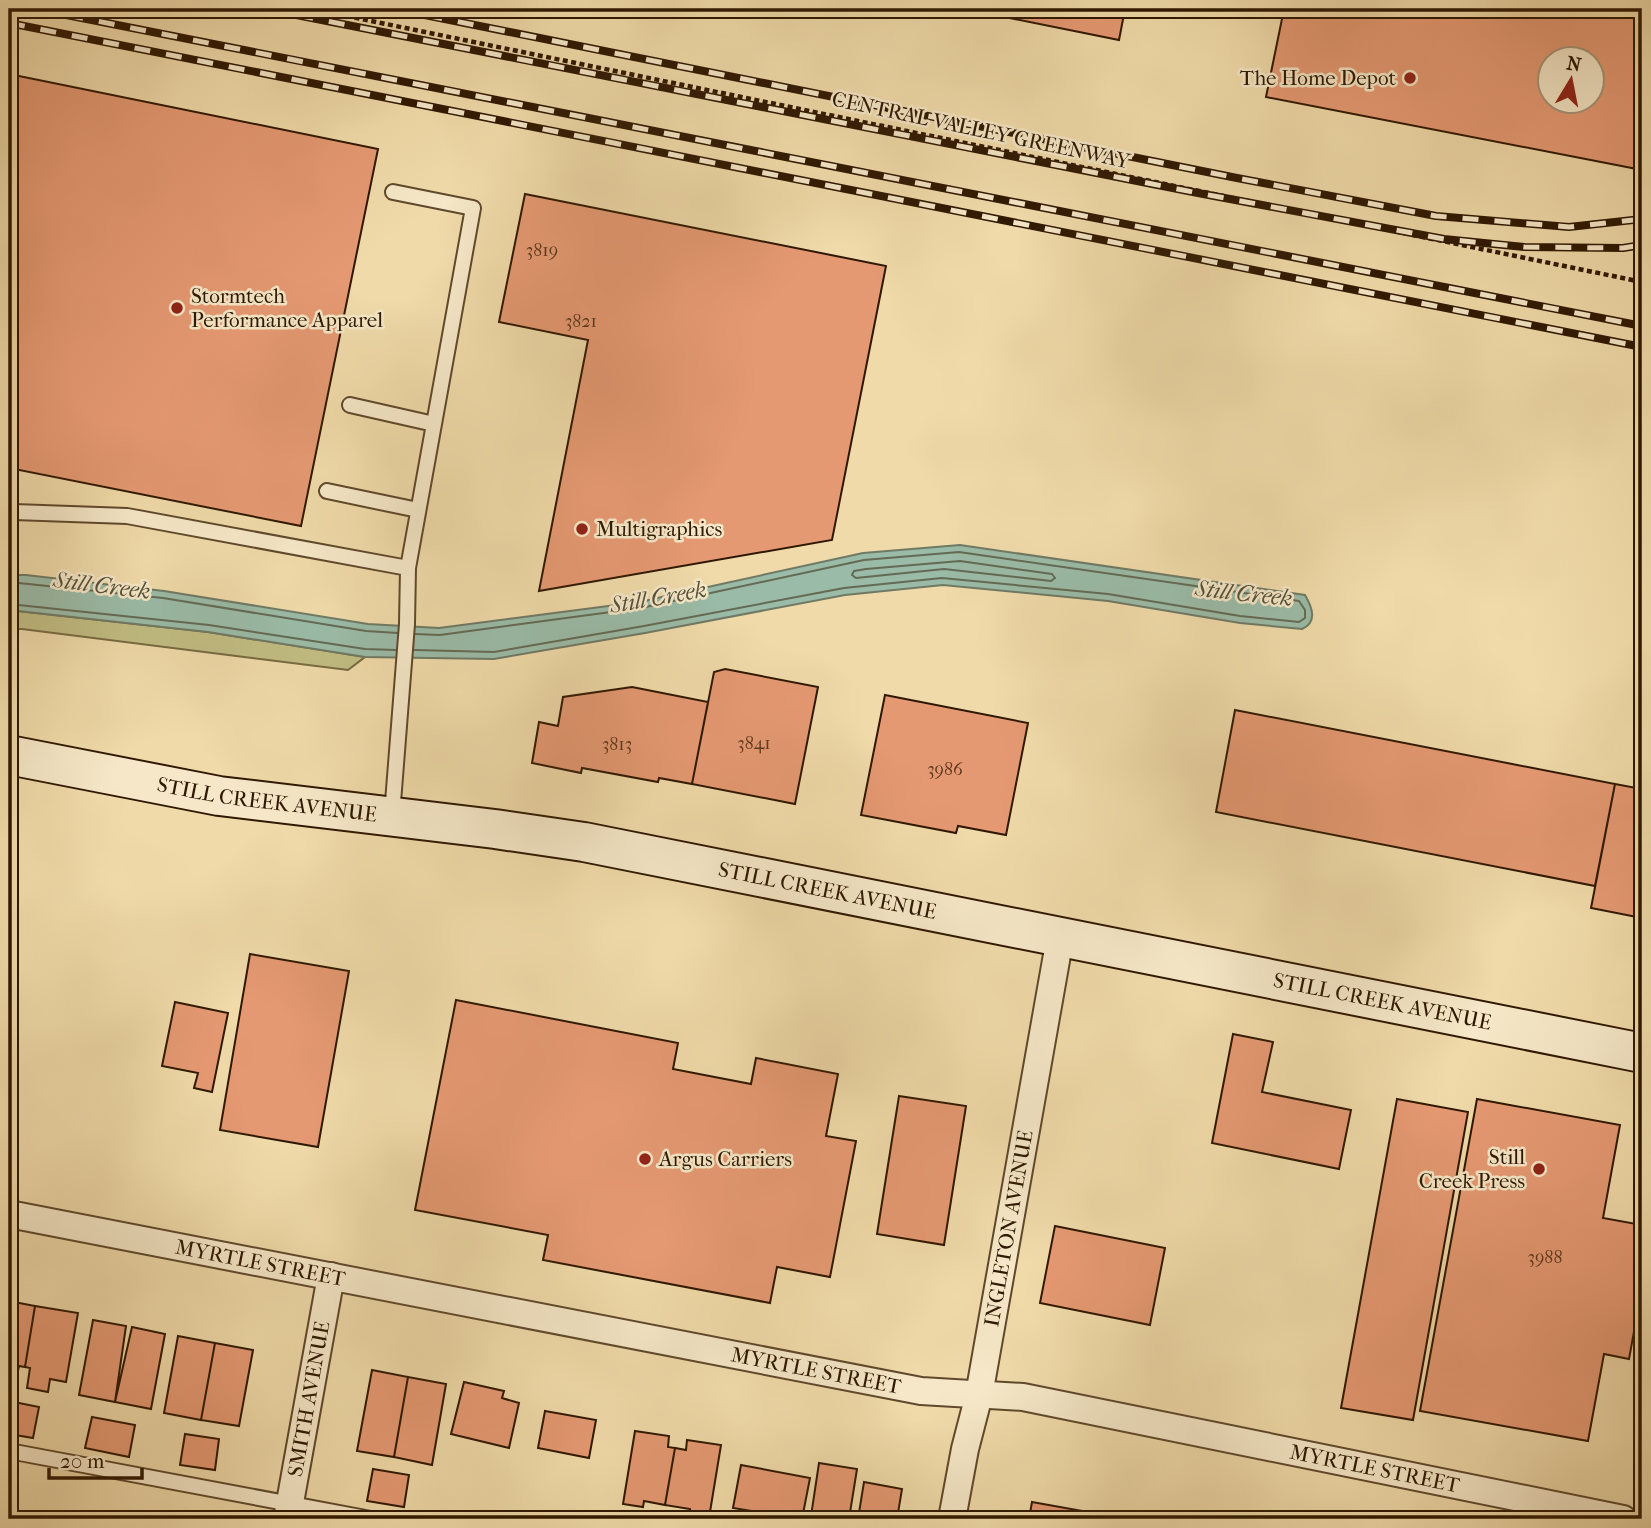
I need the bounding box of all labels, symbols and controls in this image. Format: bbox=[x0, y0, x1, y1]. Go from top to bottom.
north arrow bbox=[1536, 46, 1606, 116]
text: N bbox=[1565, 52, 1583, 76]
place label: The Home Depot bbox=[1240, 66, 1396, 90]
marker: The Home Depot bbox=[1402, 70, 1418, 86]
street label: CENTRAL VALLEY GREENWAY bbox=[830, 87, 1133, 174]
house number: 3819 bbox=[526, 240, 558, 261]
place label: Stormtech Performance Apparel bbox=[191, 284, 383, 332]
marker: Stormtech Performance Apparel bbox=[169, 300, 185, 316]
house number: 3821 bbox=[565, 311, 597, 332]
place label: Multigraphics bbox=[596, 517, 722, 541]
marker: Multigraphics bbox=[574, 521, 590, 537]
water label: Still Creek bbox=[51, 566, 152, 605]
water label: Still Creek bbox=[1193, 575, 1294, 612]
water label: Still Creek bbox=[607, 576, 709, 619]
house number: 3841 bbox=[737, 733, 771, 754]
house number: 3813 bbox=[602, 734, 632, 755]
house number: 3986 bbox=[927, 759, 963, 780]
street label: STILL CREEK AVENUE bbox=[155, 772, 378, 827]
street label: STILL CREEK AVENUE bbox=[716, 857, 939, 924]
street label: STILL CREEK AVENUE bbox=[1271, 968, 1494, 1035]
street label: INGLETON AVENUE bbox=[979, 1128, 1038, 1329]
place label: Still Creek Press bbox=[1419, 1145, 1525, 1193]
place label: Argus Carriers bbox=[658, 1147, 792, 1171]
marker: Argus Carriers bbox=[637, 1151, 653, 1167]
marker: Still Creek Press bbox=[1531, 1161, 1547, 1177]
street label: MYRTLE STREET bbox=[173, 1235, 348, 1291]
house number: 3988 bbox=[1528, 1247, 1562, 1268]
street label: SMITH AVENUE bbox=[283, 1319, 335, 1479]
street label: MYRTLE STREET bbox=[729, 1342, 904, 1399]
scale bar bbox=[49, 1437, 142, 1481]
street label: MYRTLE STREET bbox=[1288, 1440, 1462, 1498]
text: 20 m bbox=[60, 1449, 105, 1473]

